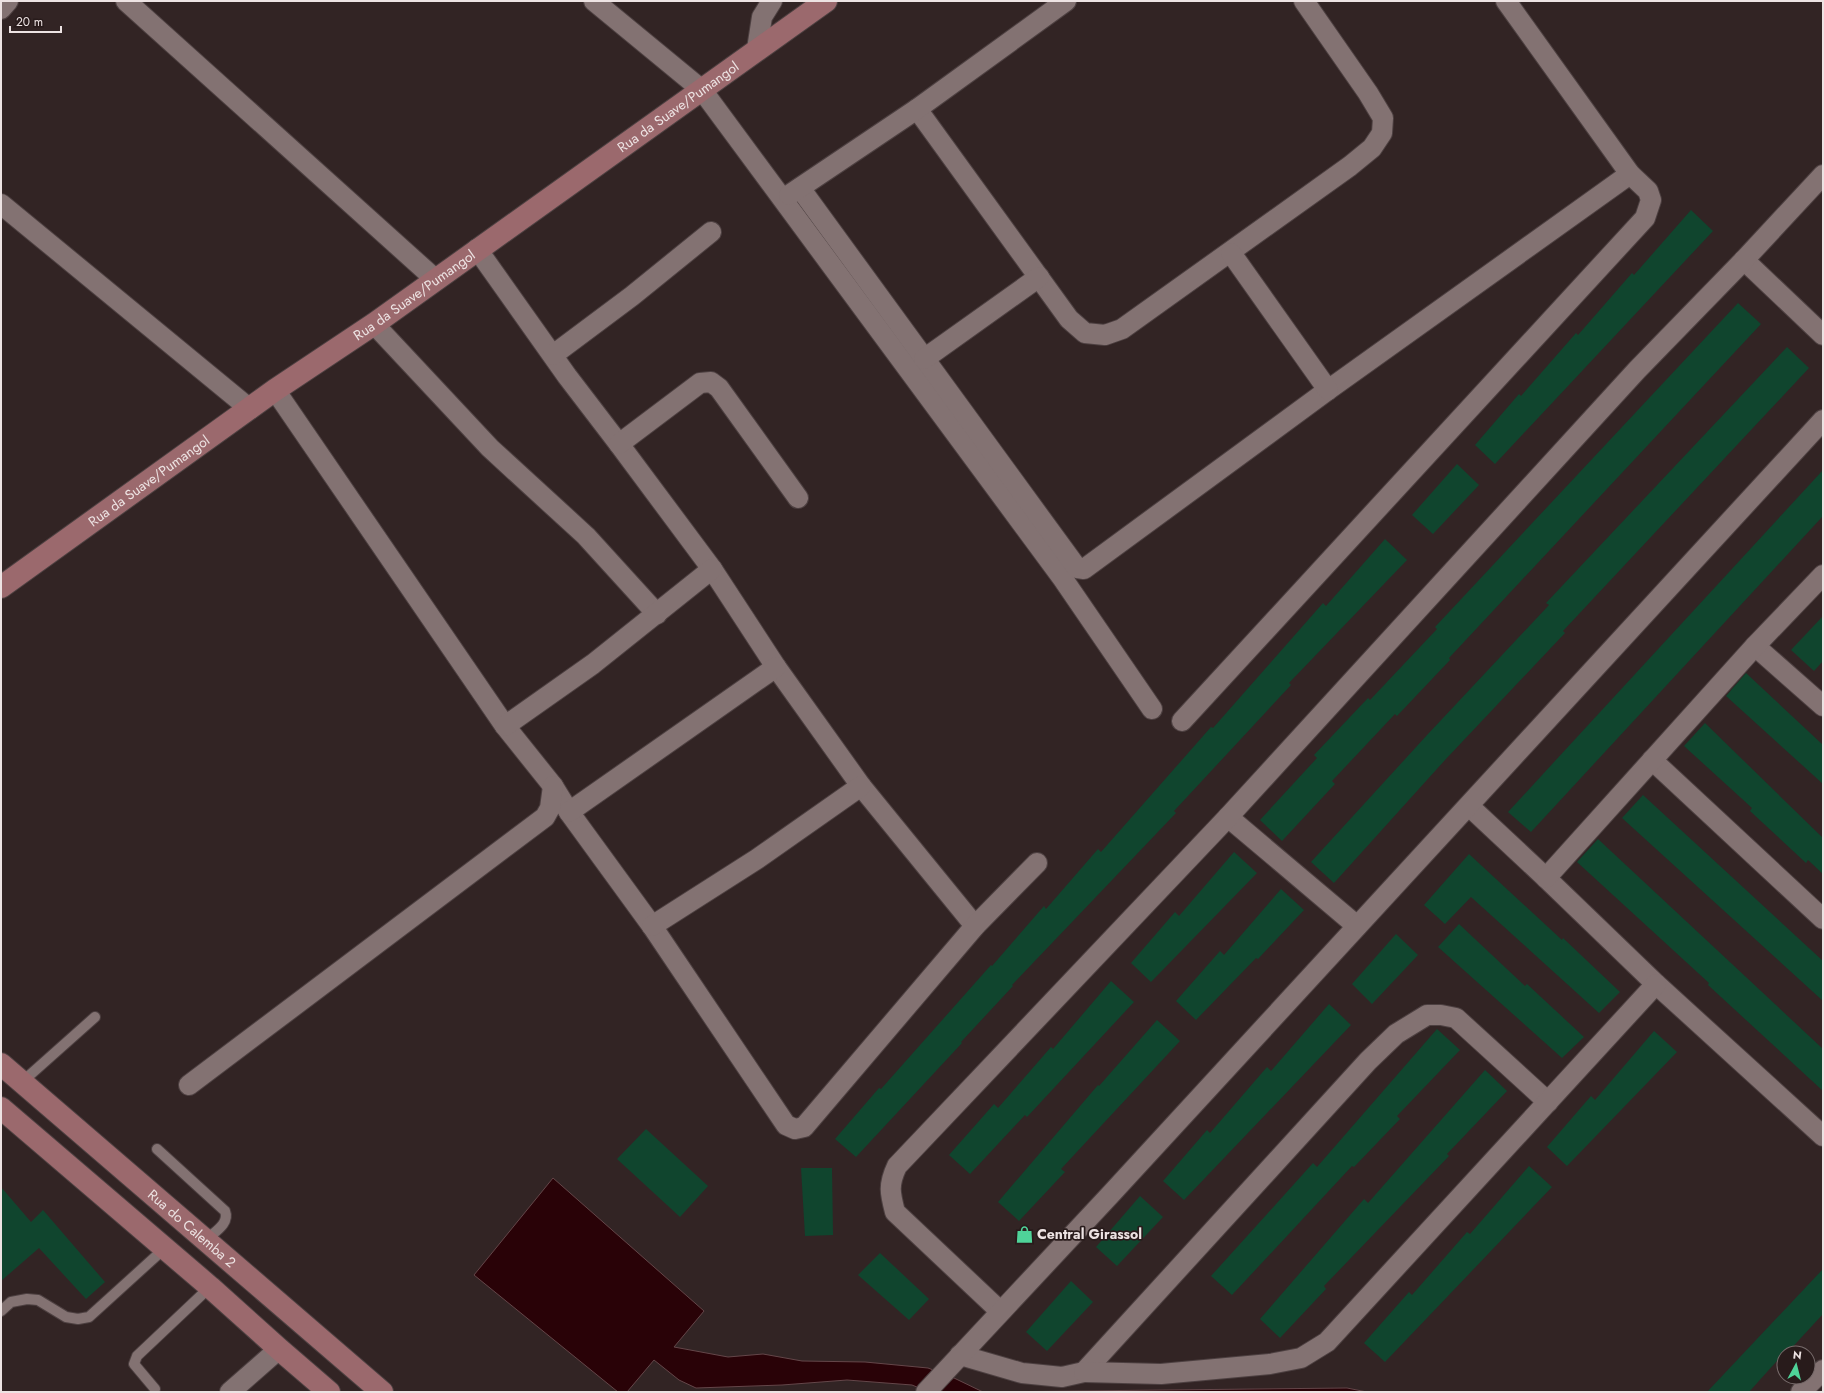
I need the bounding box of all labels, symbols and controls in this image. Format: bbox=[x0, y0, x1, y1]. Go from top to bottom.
scale bar bbox=[10, 8, 61, 34]
text: 20 m bbox=[16, 13, 43, 31]
street label: Rua da Suave/Pumangol bbox=[613, 56, 743, 157]
street label: Rua da Suave/Pumangol bbox=[349, 245, 479, 345]
street label: Rua da Suave/Pumangol bbox=[84, 430, 214, 531]
street label: Rua do Calemba 2 bbox=[144, 1185, 240, 1272]
shop icon: Central Girassol bbox=[1014, 1224, 1034, 1244]
place label: Central Girassol bbox=[1037, 1224, 1142, 1244]
north arrow bbox=[1776, 1345, 1816, 1385]
text: N bbox=[1792, 1347, 1803, 1364]

